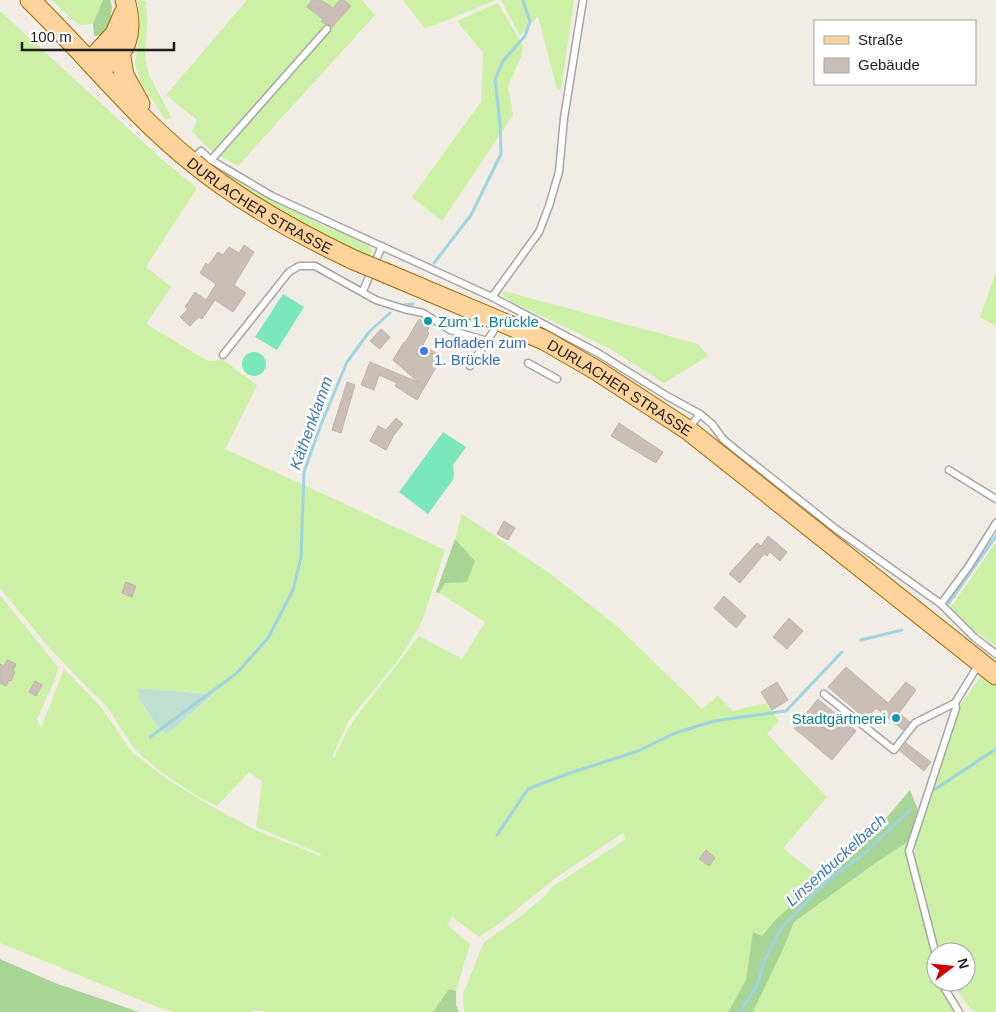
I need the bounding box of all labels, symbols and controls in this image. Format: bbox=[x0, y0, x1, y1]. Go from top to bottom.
scale bar bbox=[22, 20, 175, 52]
legend bbox=[814, 20, 976, 85]
text: 100 m bbox=[30, 28, 72, 45]
text: Straße bbox=[858, 31, 903, 48]
text: Gebäude bbox=[858, 56, 920, 73]
street label: DURLACHER STRASSE bbox=[184, 153, 335, 257]
place label: Zum 1. Brückle bbox=[438, 313, 539, 330]
marker: Zum 1. Brückle bbox=[422, 315, 434, 327]
place label: Hofladen zum 1. Brückle bbox=[434, 334, 527, 368]
street label: DURLACHER STRASSE bbox=[545, 336, 696, 439]
marker: Hofladen zum 1. Brückle bbox=[418, 345, 430, 357]
water label: Käthenklamm bbox=[286, 374, 336, 472]
place label: Stadtgärtnerei bbox=[792, 710, 886, 727]
marker: Stadtgärtnerei bbox=[890, 712, 902, 724]
water label: Linsenbuckelbach bbox=[783, 811, 889, 909]
north arrow bbox=[926, 942, 976, 992]
text: N bbox=[954, 956, 973, 970]

